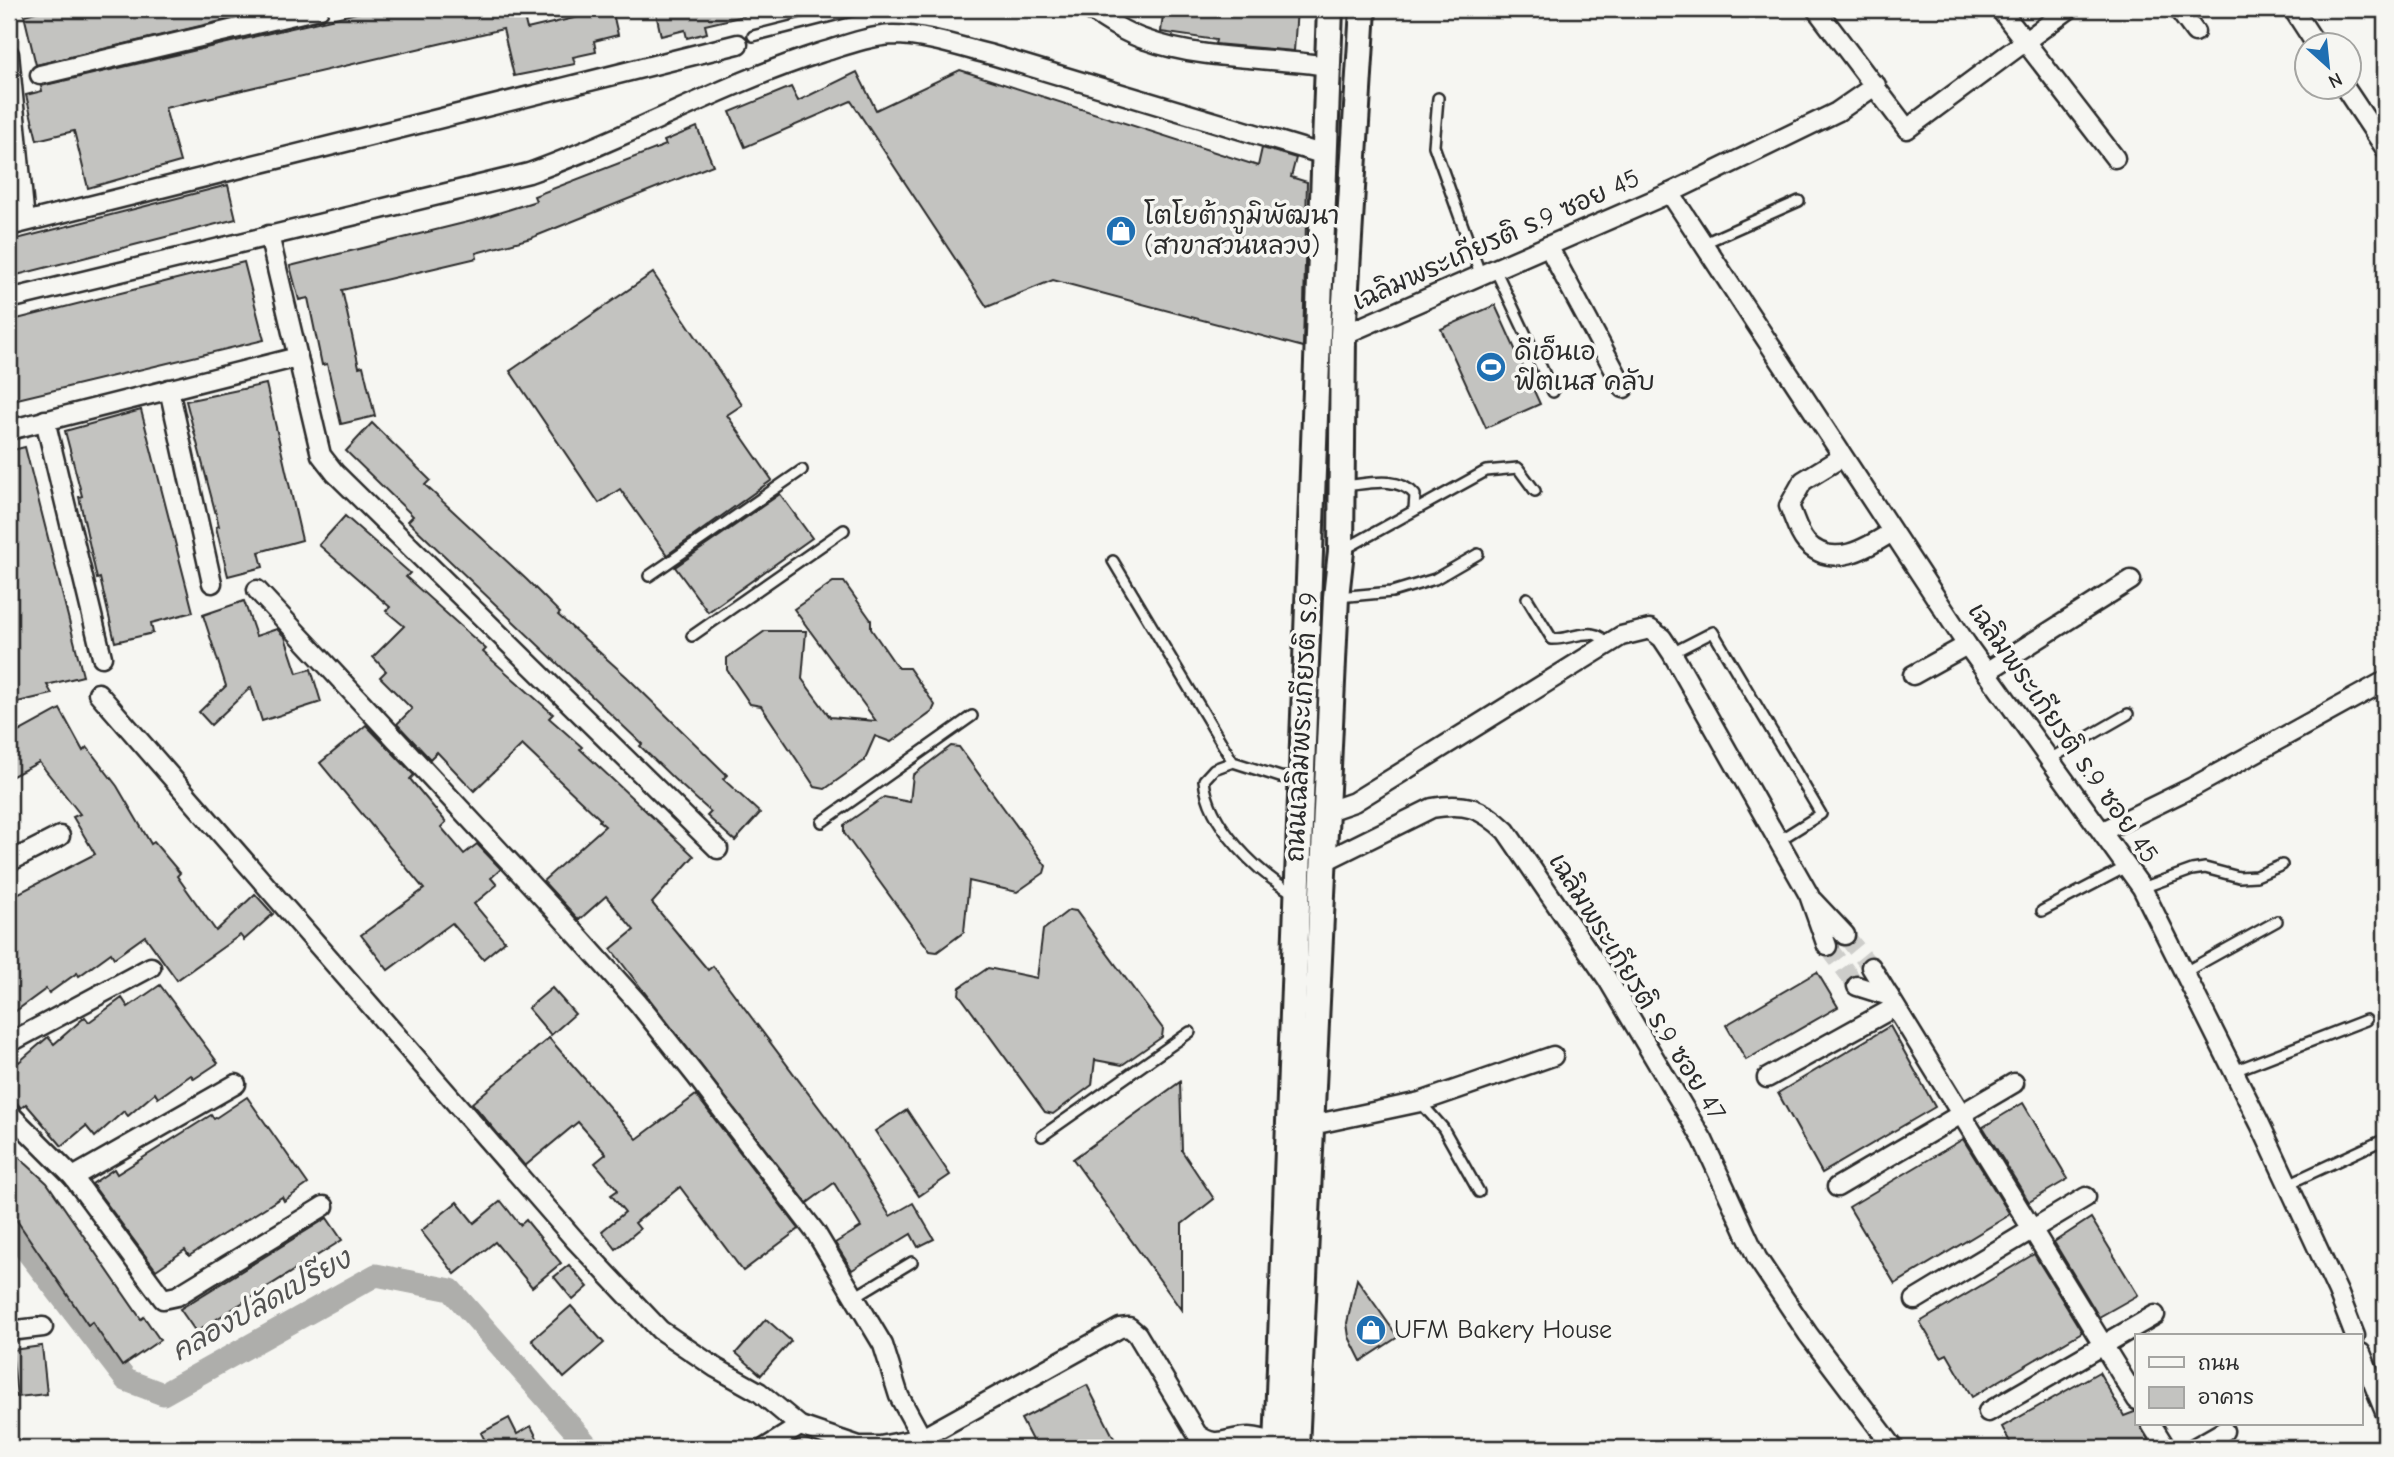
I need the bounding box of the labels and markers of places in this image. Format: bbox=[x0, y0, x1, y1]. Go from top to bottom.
place label: โตโยต้าภูมิพัฒนา (สาขาสวนหลวง) bbox=[1144, 199, 1340, 261]
shop icon: โตโยต้าภูมิพัฒนา (สาขาสวนหลวง) bbox=[1104, 214, 1138, 248]
place label: ดีเอ็นเอ ฟิตเนส คลับ bbox=[1514, 335, 1655, 397]
sports icon: ดีเอ็นเอ ฟิตเนส คลับ bbox=[1474, 350, 1508, 384]
shop icon: UFM Bakery House bbox=[1354, 1313, 1388, 1347]
place label: UFM Bakery House bbox=[1394, 1315, 1612, 1345]

